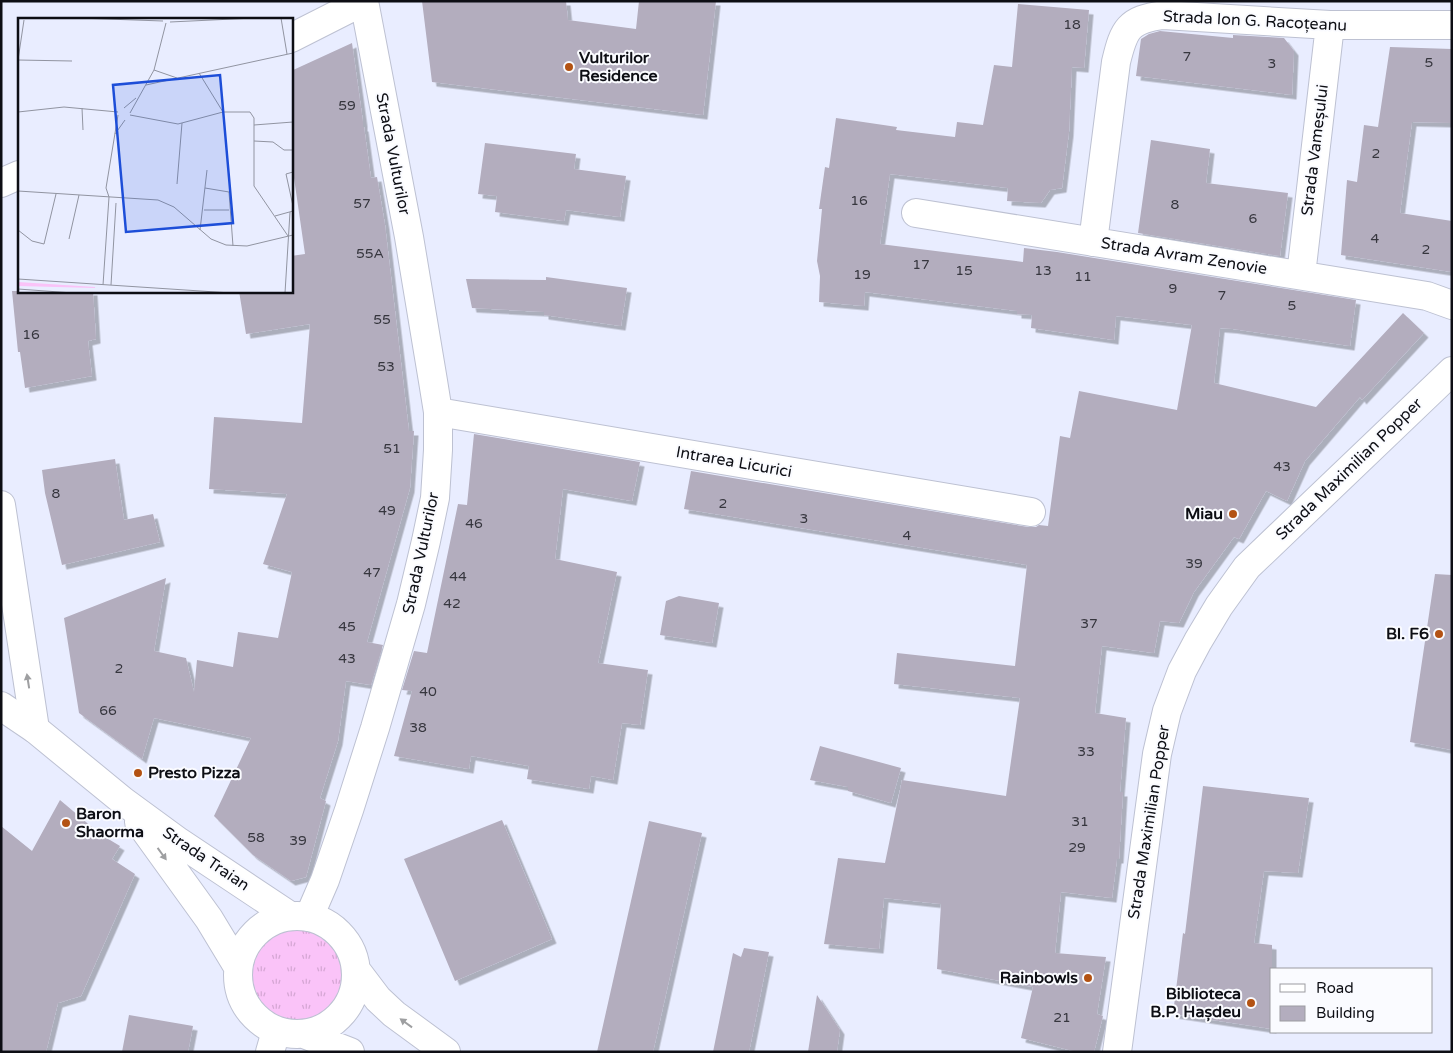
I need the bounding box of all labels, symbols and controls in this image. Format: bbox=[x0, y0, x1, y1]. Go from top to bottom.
street label: Strada Ion G. Racoțeanu bbox=[1162, 6, 1348, 36]
house number: 18 bbox=[1063, 16, 1081, 33]
inset map bbox=[18, 18, 292, 292]
place label: Vulturilor Residence bbox=[579, 48, 658, 86]
house number: 7 bbox=[1183, 48, 1191, 65]
house number: 5 bbox=[1425, 54, 1433, 71]
house number: 3 bbox=[1268, 55, 1276, 72]
marker: Vulturilor Residence bbox=[563, 61, 575, 73]
street label: Strada Vameșului bbox=[1297, 83, 1333, 217]
street label: Strada Vulturilor bbox=[371, 91, 415, 218]
house number: 59 bbox=[338, 97, 356, 114]
house number: 2 bbox=[1372, 145, 1380, 162]
house number: 16 bbox=[850, 192, 868, 209]
house number: 57 bbox=[353, 195, 371, 212]
house number: 8 bbox=[1171, 196, 1180, 213]
house number: 6 bbox=[1249, 210, 1258, 227]
house number: 4 bbox=[1371, 230, 1380, 247]
street label: Strada Avram Zenovie bbox=[1100, 233, 1268, 279]
house number: 2 bbox=[1422, 241, 1430, 258]
house number: 55A bbox=[356, 245, 384, 262]
house number: 17 bbox=[912, 256, 930, 273]
house number: 15 bbox=[955, 262, 973, 279]
house number: 13 bbox=[1034, 262, 1052, 279]
house number: 19 bbox=[853, 266, 871, 283]
house number: 11 bbox=[1074, 268, 1092, 285]
house number: 9 bbox=[1169, 280, 1177, 297]
house number: 7 bbox=[1218, 287, 1226, 304]
house number: 5 bbox=[1288, 297, 1296, 314]
house number: 55 bbox=[373, 311, 391, 328]
house number: 16 bbox=[22, 326, 40, 343]
house number: 53 bbox=[377, 358, 395, 375]
street label: Strada Maximilian Popper bbox=[1271, 393, 1427, 544]
house number: 51 bbox=[383, 440, 401, 457]
street label: Intrarea Licurici bbox=[674, 442, 794, 482]
house number: 43 bbox=[1273, 458, 1291, 475]
house number: 8 bbox=[52, 485, 61, 502]
street label: Strada Vulturilor bbox=[398, 489, 444, 616]
house number: 2 bbox=[719, 495, 727, 512]
house number: 49 bbox=[378, 502, 396, 519]
place label: Miau bbox=[1185, 504, 1223, 524]
marker: Miau bbox=[1227, 508, 1239, 520]
house number: 3 bbox=[800, 510, 808, 527]
house number: 46 bbox=[465, 515, 483, 532]
house number: 4 bbox=[903, 527, 912, 544]
house number: 39 bbox=[1185, 555, 1203, 572]
house number: 47 bbox=[363, 564, 381, 581]
house number: 44 bbox=[449, 568, 467, 585]
house number: 42 bbox=[443, 595, 461, 612]
house number: 37 bbox=[1080, 615, 1098, 632]
house number: 45 bbox=[338, 618, 356, 635]
place label: Bl. F6 bbox=[1386, 624, 1429, 644]
marker: Bl. F6 bbox=[1433, 628, 1445, 640]
house number: 43 bbox=[338, 650, 356, 667]
house number: 2 bbox=[115, 660, 123, 677]
one-way arrow bbox=[24, 673, 32, 689]
house number: 40 bbox=[419, 683, 437, 700]
house number: 66 bbox=[99, 702, 117, 719]
house number: 38 bbox=[409, 719, 427, 736]
street label: Strada Maximilian Popper bbox=[1124, 723, 1174, 920]
house number: 33 bbox=[1077, 743, 1095, 760]
place label: Presto Pizza bbox=[148, 763, 241, 783]
marker: Presto Pizza bbox=[132, 767, 144, 779]
place label: Baron Shaorma bbox=[76, 804, 144, 842]
house number: 31 bbox=[1071, 813, 1089, 830]
marker: Baron Shaorma bbox=[60, 817, 72, 829]
street label: Strada Traian bbox=[159, 823, 253, 895]
house number: 58 bbox=[247, 829, 265, 846]
house number: 39 bbox=[289, 832, 307, 849]
house number: 29 bbox=[1068, 839, 1086, 856]
one-way arrow bbox=[157, 847, 167, 861]
place label: Rainbowls bbox=[1000, 968, 1078, 988]
legend bbox=[1270, 968, 1433, 1033]
marker: Rainbowls bbox=[1082, 972, 1094, 984]
text: Road bbox=[1316, 979, 1354, 997]
place label: Biblioteca B.P. Hașdeu bbox=[1150, 984, 1241, 1022]
marker: Biblioteca B.P. Hașdeu bbox=[1245, 997, 1257, 1009]
text: Building bbox=[1316, 1004, 1375, 1022]
house number: 21 bbox=[1053, 1009, 1071, 1026]
one-way arrow bbox=[400, 1018, 413, 1029]

